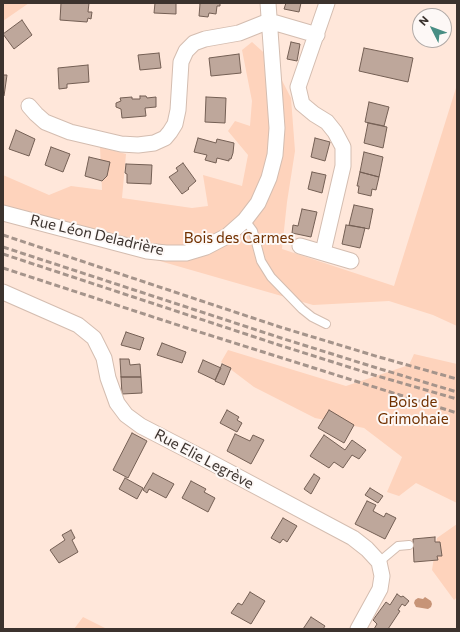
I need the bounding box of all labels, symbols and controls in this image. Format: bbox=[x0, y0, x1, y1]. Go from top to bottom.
north arrow bbox=[412, 8, 452, 48]
text: N bbox=[416, 13, 431, 28]
street label: Rue Léon Deladrière bbox=[28, 211, 166, 259]
park label: Bois des Carmes bbox=[184, 229, 294, 247]
park label: Bois de Grimohaie bbox=[377, 393, 449, 428]
street label: Rue Elie Legrève bbox=[151, 425, 257, 493]

